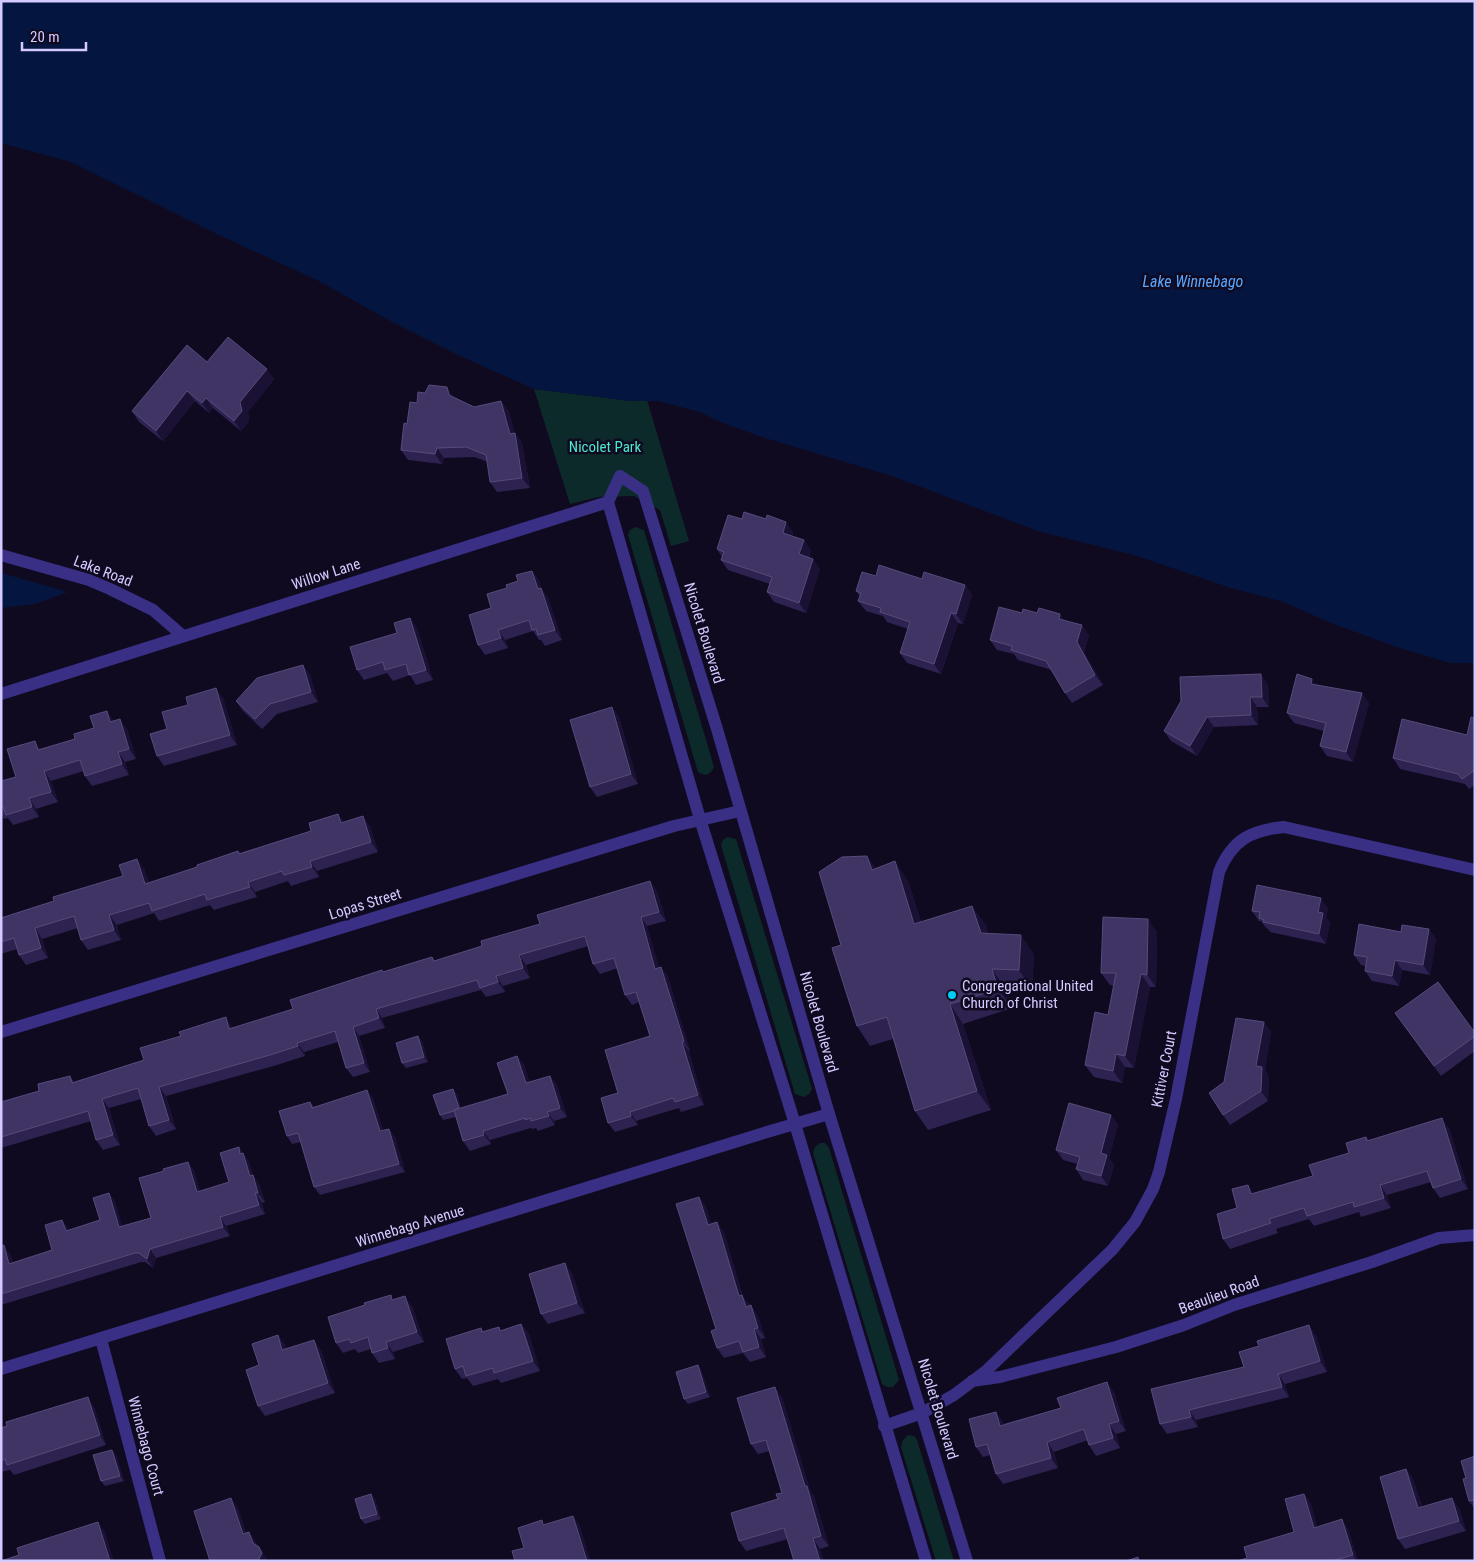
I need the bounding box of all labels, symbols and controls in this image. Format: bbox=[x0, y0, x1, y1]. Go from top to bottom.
scale bar bbox=[22, 20, 86, 52]
text: 20 m bbox=[30, 28, 60, 46]
water label: Lake Winnebago bbox=[1143, 272, 1244, 291]
park label: Nicolet Park bbox=[569, 438, 641, 456]
street label: Lake Road bbox=[71, 552, 135, 590]
street label: Willow Lane bbox=[289, 554, 363, 594]
street label: Nicolet Boulevard bbox=[680, 581, 728, 685]
street label: Lopas Street bbox=[327, 884, 403, 924]
street label: Nicolet Boulevard bbox=[796, 969, 842, 1075]
place label: Congregational United Church of Christ bbox=[962, 977, 1094, 1012]
marker: Congregational United Church of Christ bbox=[946, 989, 958, 1001]
street label: Kittiver Court bbox=[1148, 1029, 1180, 1109]
street label: Winnebago Avenue bbox=[354, 1201, 466, 1251]
street label: Beaulieu Road bbox=[1176, 1272, 1262, 1318]
street label: Nicolet Boulevard bbox=[914, 1357, 962, 1461]
street label: Winnebago Court bbox=[124, 1394, 168, 1498]

